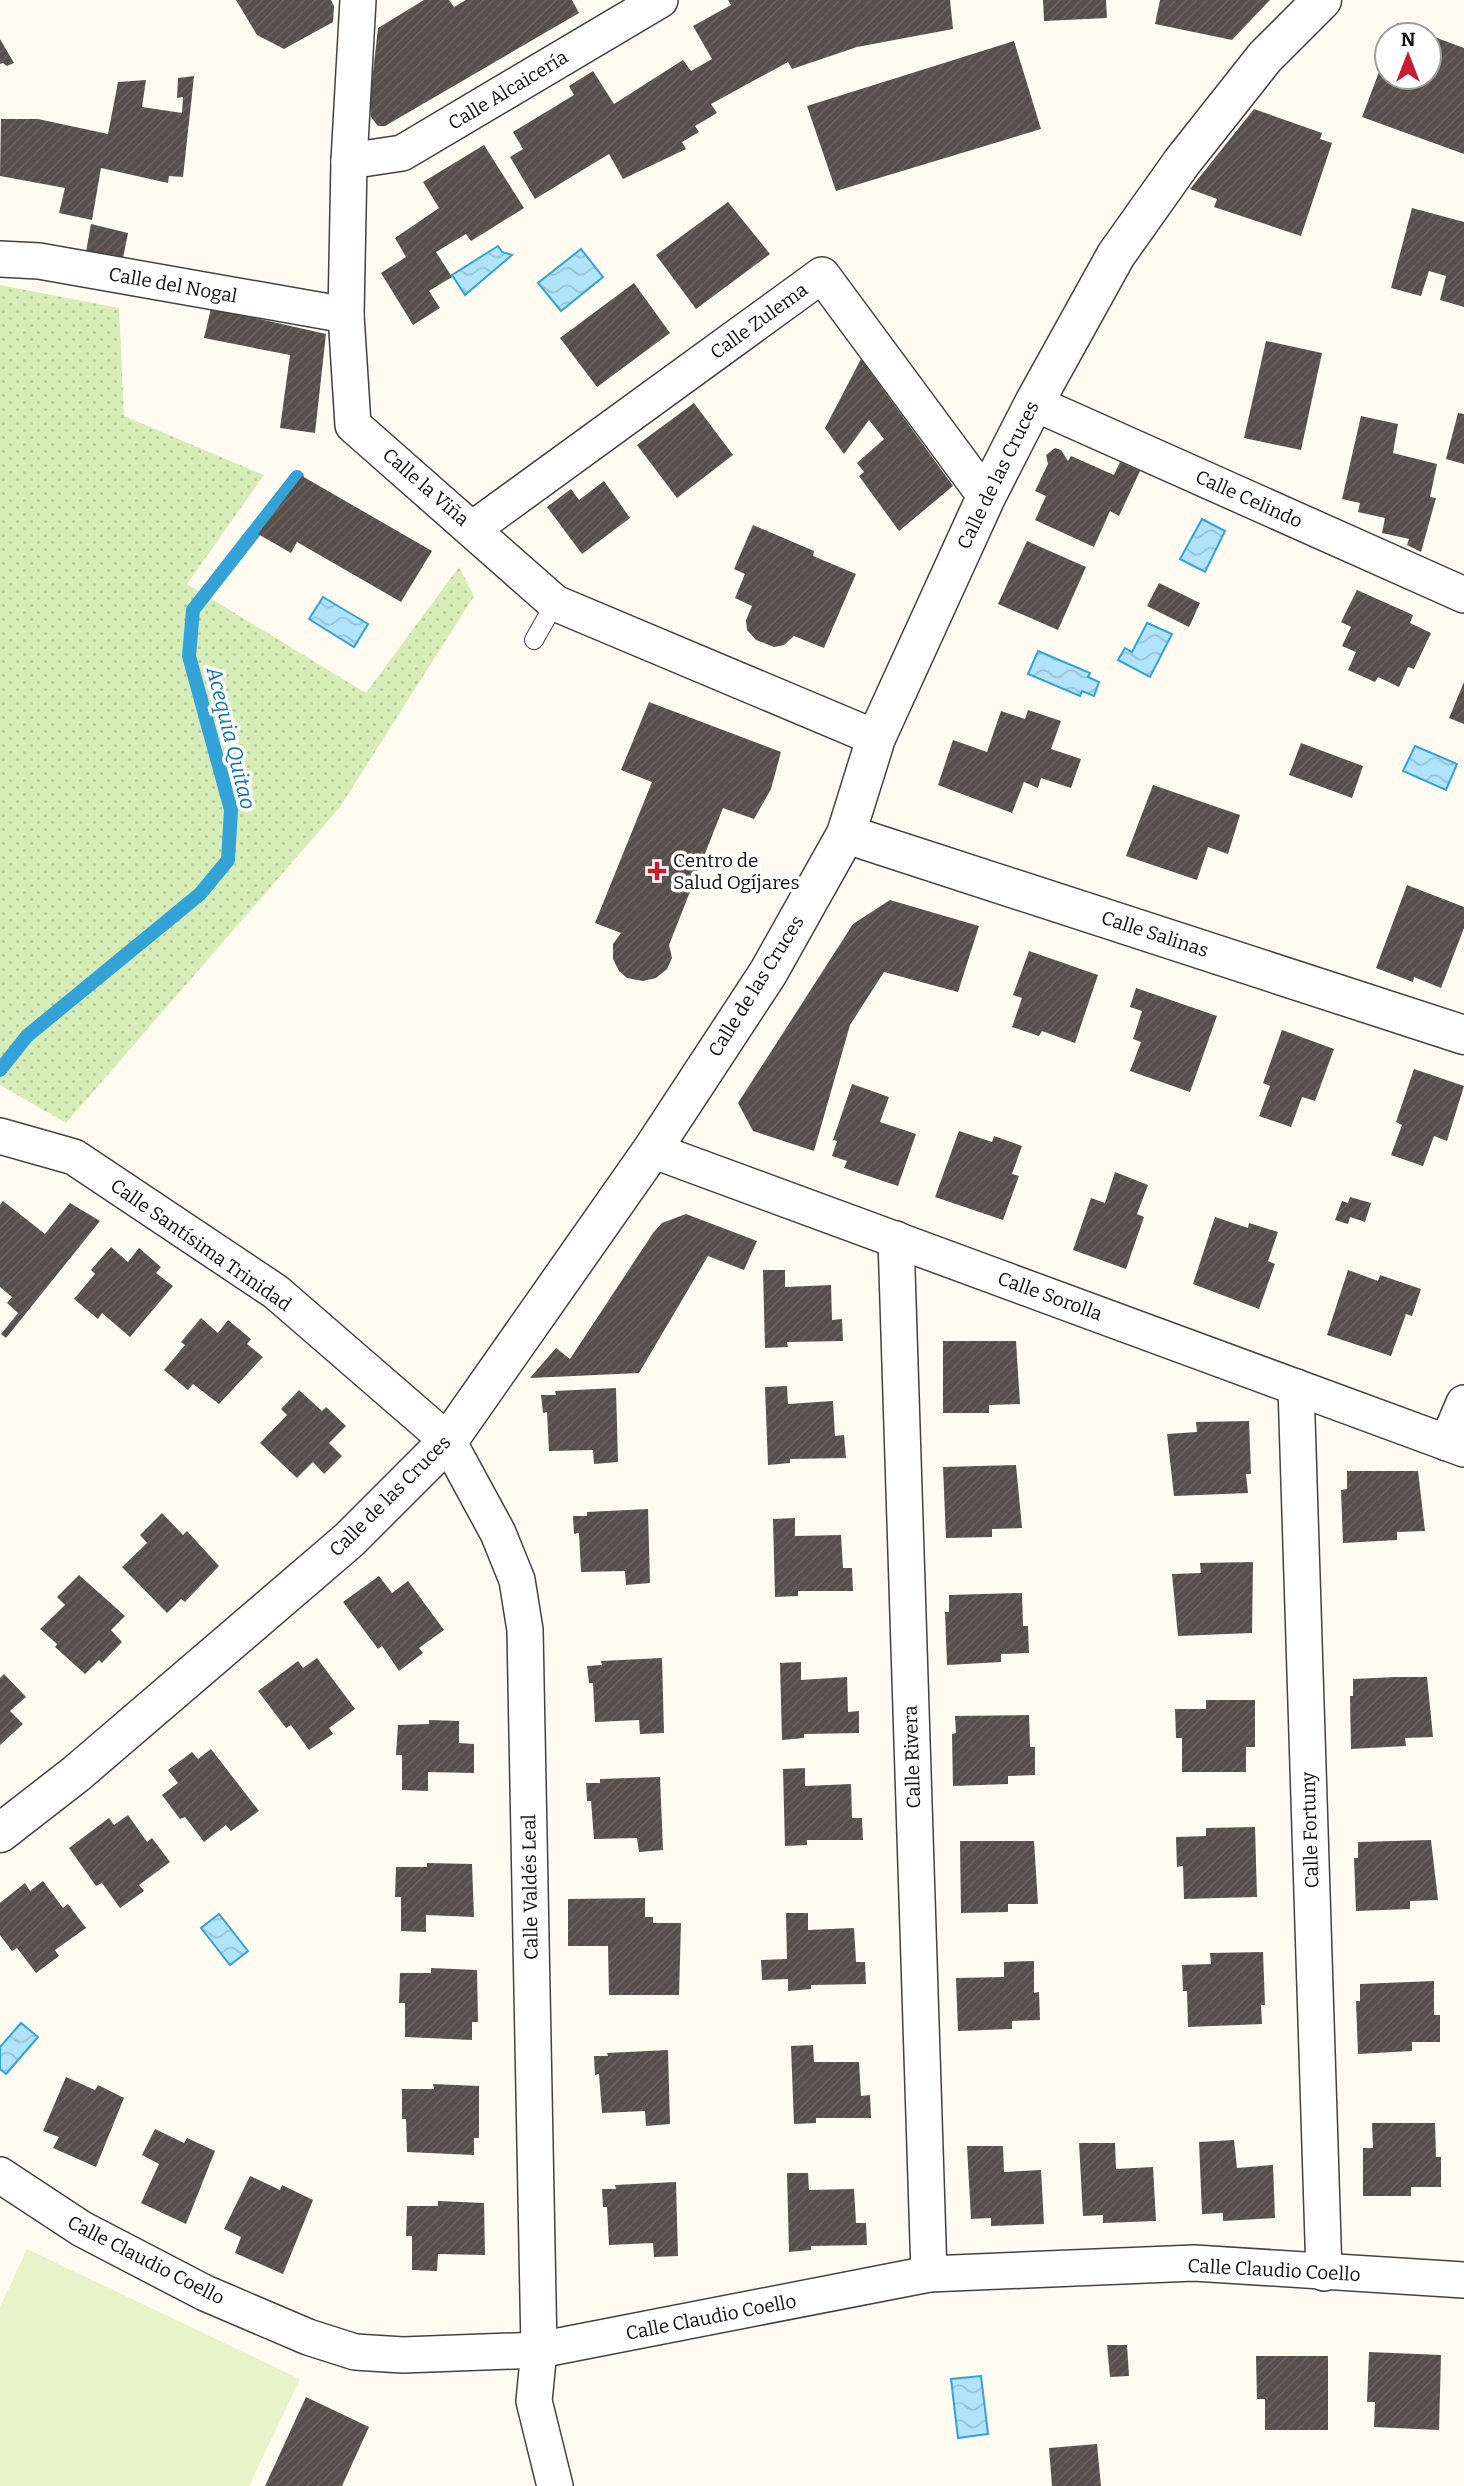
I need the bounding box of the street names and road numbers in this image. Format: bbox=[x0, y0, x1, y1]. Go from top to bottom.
street label: Calle Alcaicería bbox=[444, 45, 572, 135]
street label: Calle del Nogal bbox=[107, 262, 239, 308]
street label: Calle Zulema bbox=[706, 278, 813, 364]
street label: Calle de las Cruces bbox=[952, 397, 1044, 553]
street label: Calle la Viña bbox=[378, 443, 474, 531]
street label: Calle Celindo bbox=[1192, 465, 1306, 533]
street label: Calle Salinas bbox=[1098, 906, 1212, 962]
street label: Calle de las Cruces bbox=[703, 911, 809, 1061]
street label: Calle Santísima Trinidad bbox=[106, 1174, 296, 1316]
street label: Calle Sorolla bbox=[995, 1266, 1106, 1326]
street label: Calle de las Cruces bbox=[325, 1431, 455, 1561]
street label: Calle Rivera bbox=[899, 1704, 925, 1809]
street label: Calle Fortuny bbox=[1296, 1770, 1324, 1889]
street label: Calle Valdés Leal bbox=[517, 1814, 543, 1960]
street label: Calle Claudio Coello bbox=[64, 2210, 228, 2310]
street label: Calle Claudio Coello bbox=[1187, 2254, 1361, 2286]
street label: Calle Claudio Coello bbox=[624, 2289, 798, 2345]

